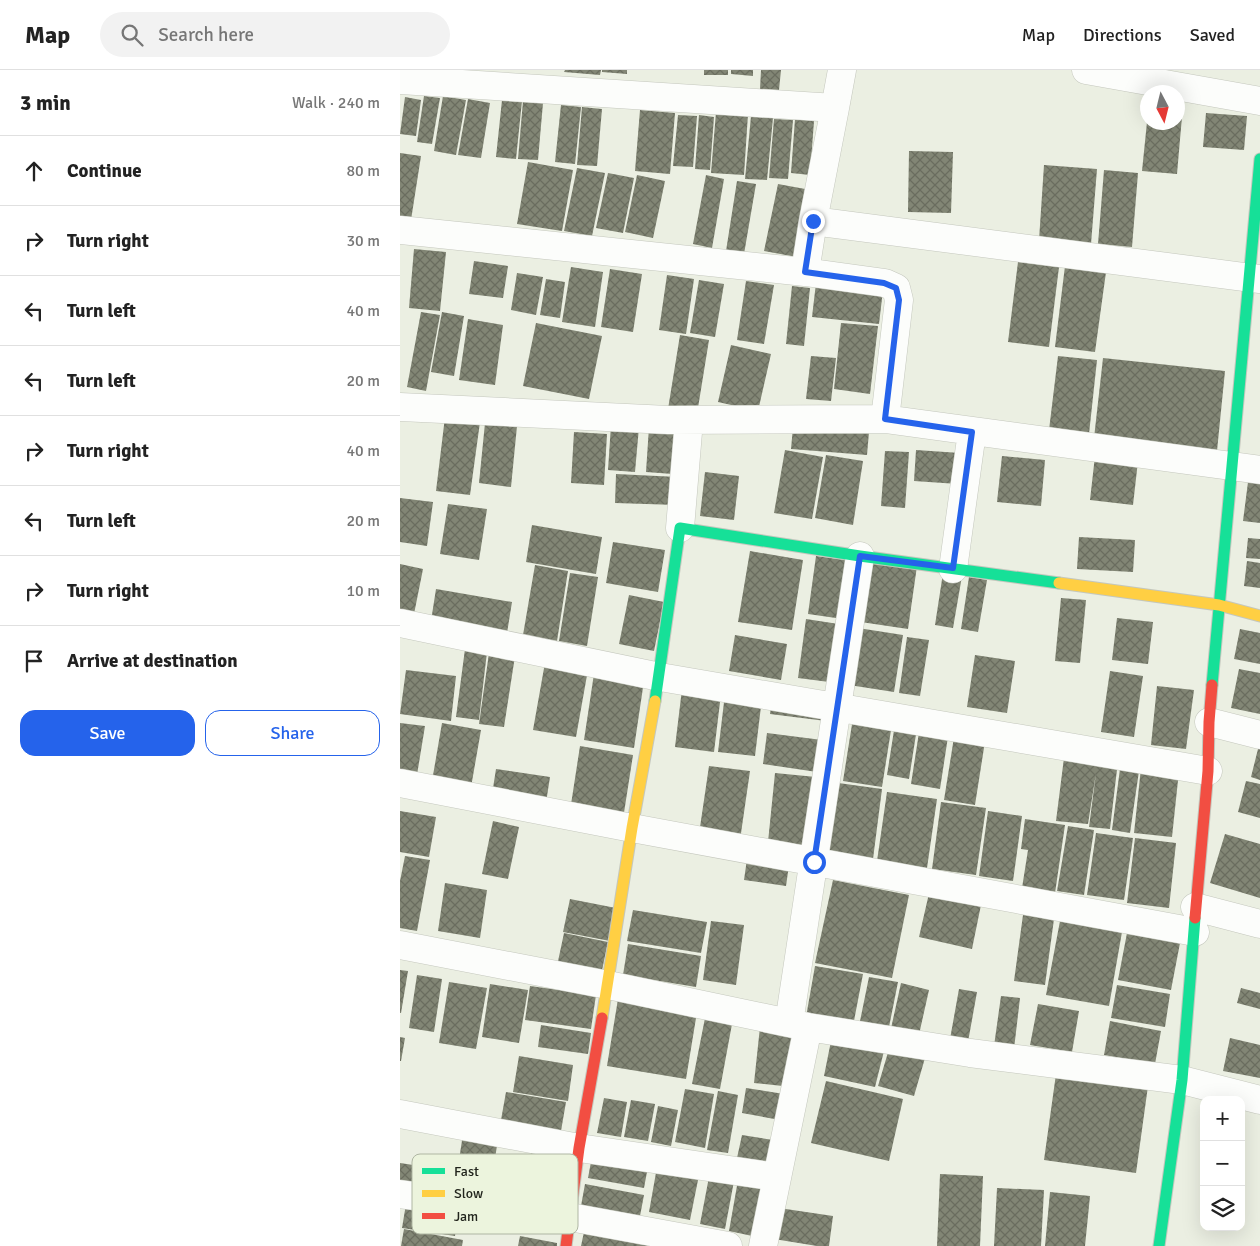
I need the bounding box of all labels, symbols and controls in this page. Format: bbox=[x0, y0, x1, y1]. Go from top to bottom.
search box bbox=[100, 12, 450, 57]
text: Map bbox=[25, 20, 70, 50]
icon: search bbox=[118, 21, 146, 49]
text: Search here bbox=[158, 23, 254, 47]
text: Map bbox=[1022, 24, 1055, 46]
text: Directions bbox=[1083, 24, 1162, 46]
text: Saved bbox=[1190, 24, 1235, 46]
north arrow bbox=[1140, 85, 1185, 130]
text: 3 min bbox=[20, 90, 71, 116]
text: Walk · 240 m bbox=[292, 93, 380, 113]
icon: ahead bbox=[20, 157, 48, 185]
text: Continue bbox=[67, 159, 142, 183]
text: 80 m bbox=[346, 161, 380, 181]
route end bbox=[802, 210, 825, 233]
icon: right bbox=[20, 227, 48, 255]
text: Turn right bbox=[67, 229, 149, 253]
text: 30 m bbox=[346, 231, 380, 251]
icon: left bbox=[20, 297, 48, 325]
text: Turn left bbox=[67, 299, 136, 323]
text: 40 m bbox=[346, 301, 380, 321]
icon: left bbox=[20, 367, 48, 395]
text: Turn left bbox=[67, 369, 136, 393]
text: 20 m bbox=[346, 371, 380, 391]
icon: right bbox=[20, 437, 48, 465]
text: Turn right bbox=[67, 439, 149, 463]
text: 40 m bbox=[346, 441, 380, 461]
icon: left bbox=[20, 507, 48, 535]
text: Turn left bbox=[67, 509, 136, 533]
text: 20 m bbox=[346, 511, 380, 531]
icon: right bbox=[20, 577, 48, 605]
text: Turn right bbox=[67, 579, 149, 603]
text: 10 m bbox=[346, 581, 380, 601]
icon: arrive bbox=[20, 647, 48, 675]
text: Arrive at destination bbox=[67, 649, 238, 673]
button: Save bbox=[20, 710, 195, 756]
button: Share bbox=[205, 710, 380, 756]
route start bbox=[803, 851, 826, 874]
map controls bbox=[1200, 1096, 1245, 1231]
button: + bbox=[1200, 1096, 1245, 1141]
button: − bbox=[1200, 1141, 1245, 1186]
legend bbox=[412, 1154, 578, 1234]
text: Fast bbox=[454, 1163, 479, 1180]
text: Slow bbox=[454, 1185, 483, 1202]
button: layers bbox=[1200, 1186, 1245, 1231]
text: Jam bbox=[454, 1208, 478, 1225]

